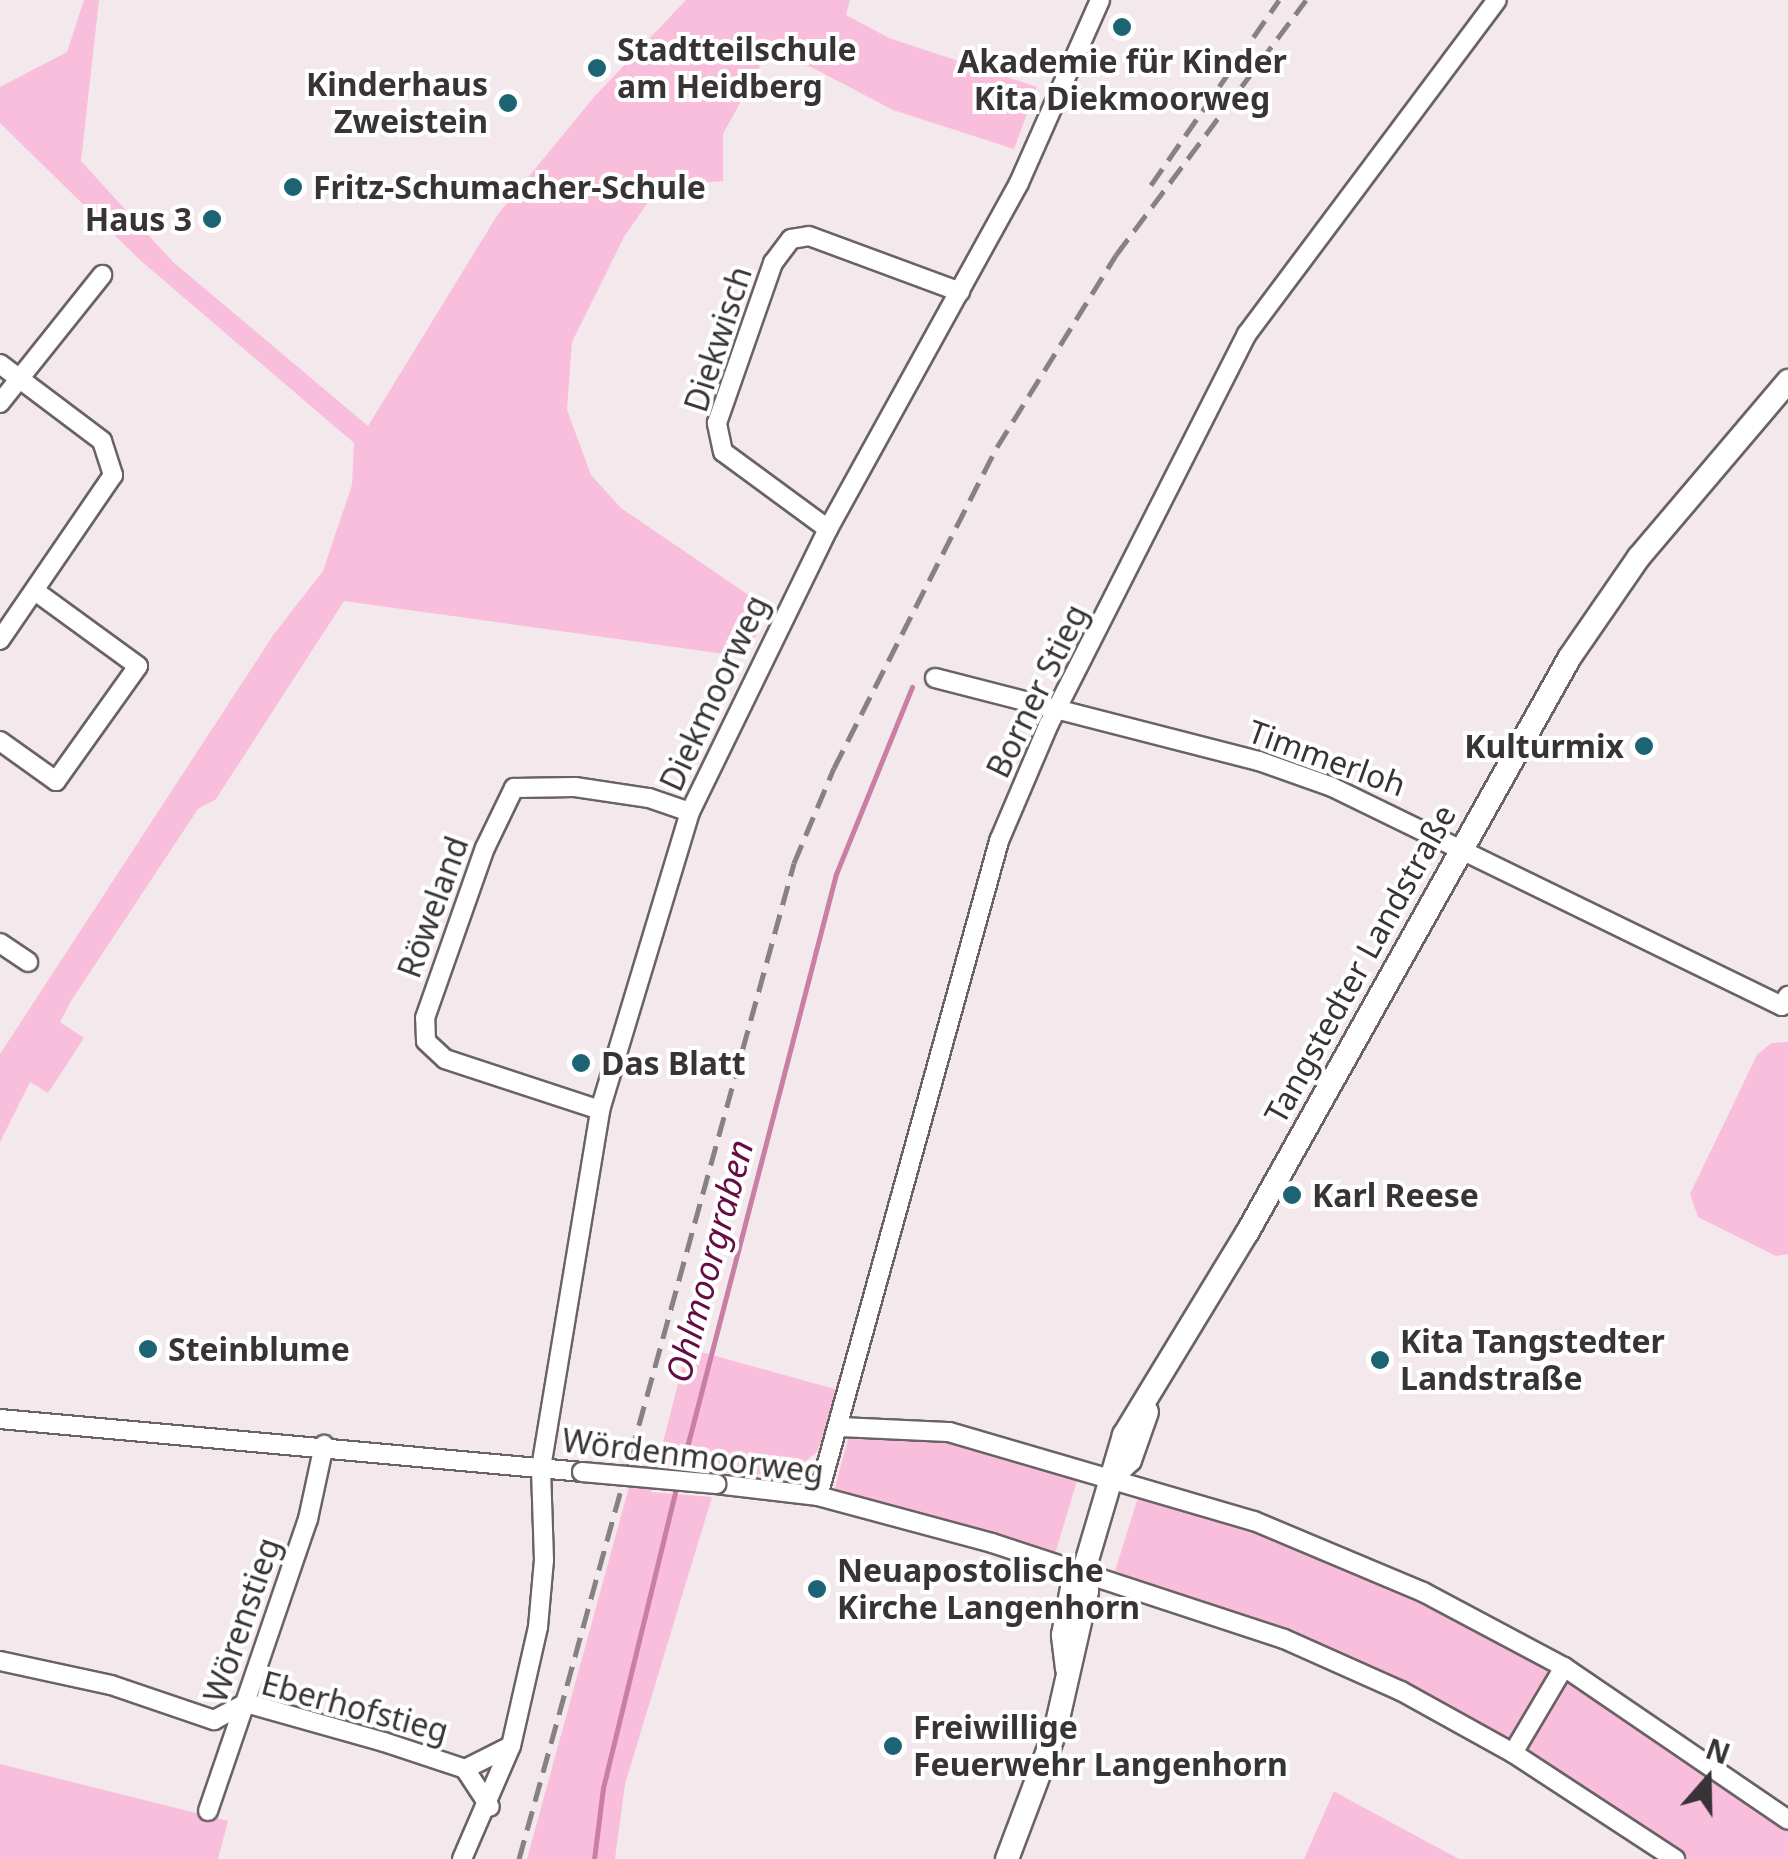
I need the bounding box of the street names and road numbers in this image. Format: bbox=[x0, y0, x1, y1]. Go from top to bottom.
street label: Diekwisch bbox=[676, 261, 760, 417]
street label: Diekmoorweg bbox=[652, 589, 776, 797]
street label: Borner Stieg bbox=[979, 598, 1095, 784]
street label: Timmerloh bbox=[1243, 712, 1411, 804]
street label: Tangstedter Landstraße bbox=[1256, 798, 1464, 1130]
street label: Röweland bbox=[390, 831, 476, 983]
street label: Wördenmoorweg bbox=[560, 1421, 826, 1491]
street label: Wörenstieg bbox=[196, 1533, 288, 1707]
street label: Eberhofstieg bbox=[257, 1664, 453, 1750]

